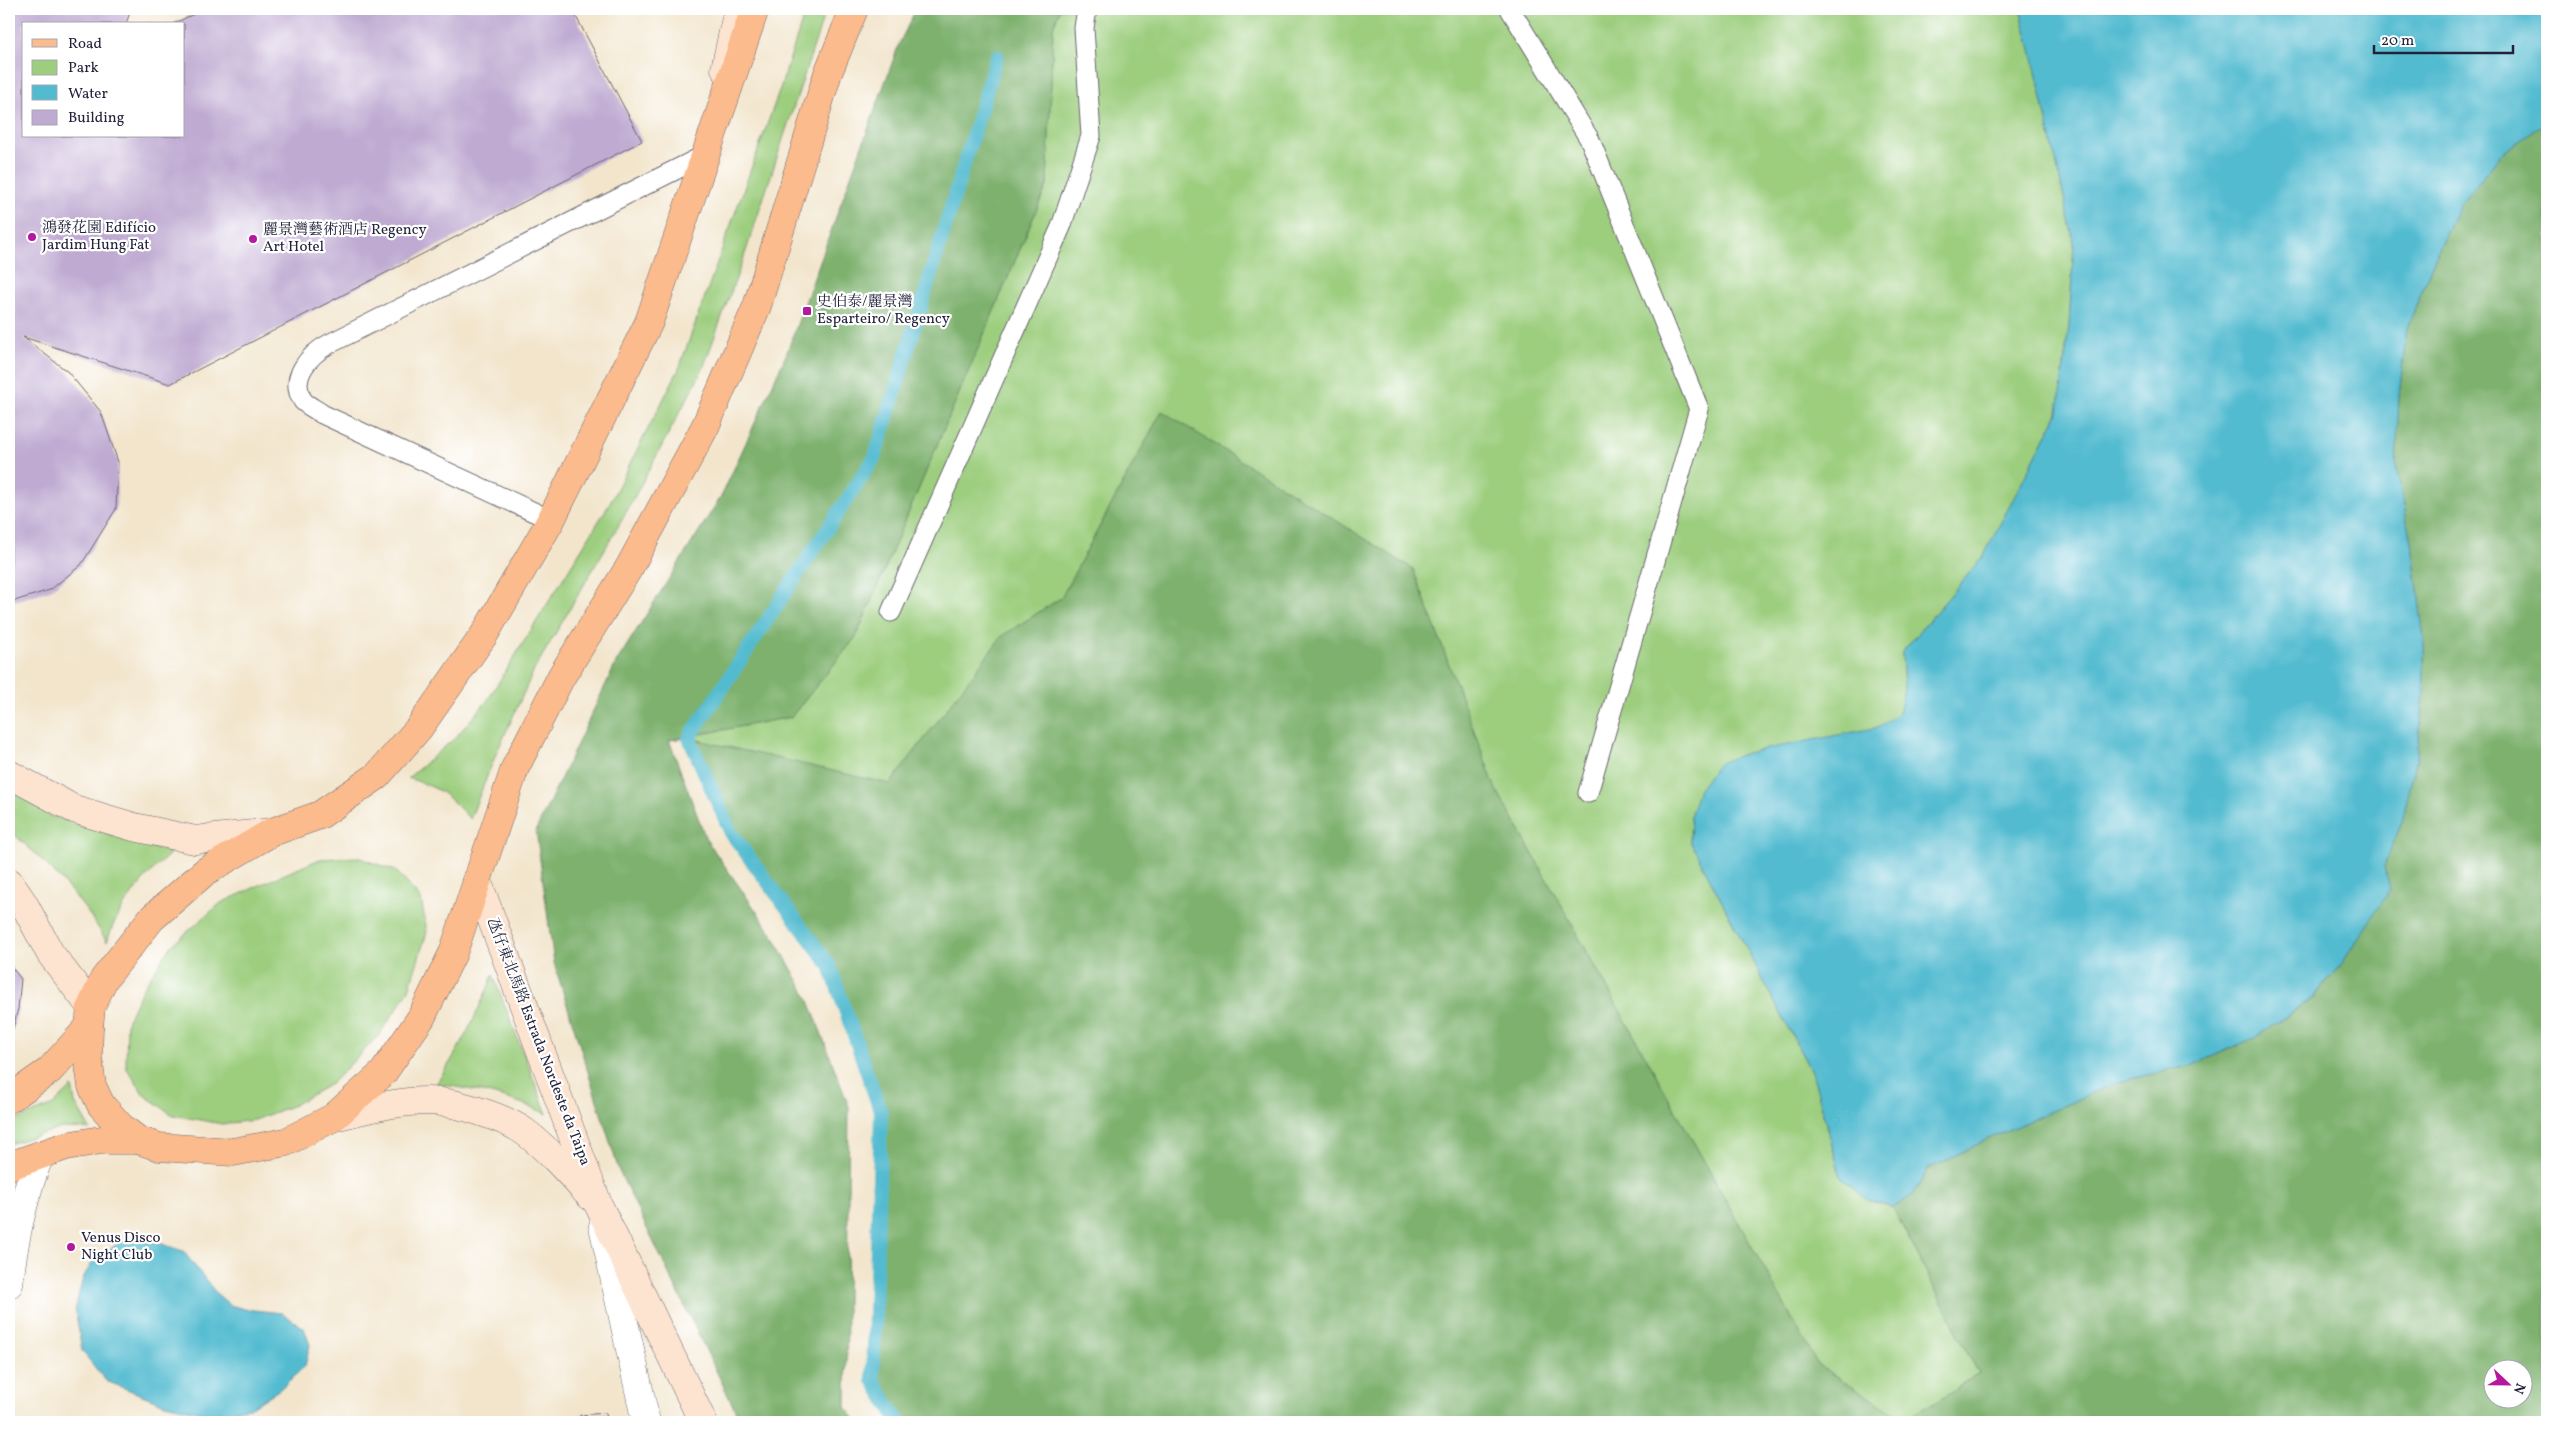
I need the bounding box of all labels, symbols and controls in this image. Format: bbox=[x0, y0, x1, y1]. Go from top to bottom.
legend bbox=[22, 22, 185, 138]
scale bar bbox=[2374, 22, 2512, 54]
text: 20 m bbox=[2381, 31, 2414, 52]
text: Road bbox=[68, 34, 102, 55]
text: Park bbox=[68, 58, 99, 79]
text: Water bbox=[68, 84, 108, 105]
text: Building bbox=[68, 108, 125, 129]
place label: 鴻發花園 Edifício Jardim Hung Fat bbox=[42, 218, 156, 256]
place label: 麗景灣藝術酒店 Regency Art Hotel bbox=[263, 220, 427, 258]
marker: 鴻發花園 Edifício Jardim Hung Fat bbox=[26, 231, 38, 243]
marker: 麗景灣藝術酒店 Regency Art Hotel bbox=[247, 233, 259, 245]
place label: 史伯泰/麗景灣 Esparteiro/ Regency bbox=[817, 292, 950, 330]
marker: 史伯泰/麗景灣 Esparteiro/ Regency bbox=[801, 305, 813, 317]
street label: 氹仔東北馬路 Estrada Nordeste da Taipa bbox=[481, 915, 595, 1169]
place label: Venus Disco Night Club bbox=[81, 1228, 160, 1266]
marker: Venus Disco Night Club bbox=[65, 1241, 77, 1253]
north arrow bbox=[2484, 1358, 2534, 1408]
text: N bbox=[2508, 1380, 2529, 1397]

